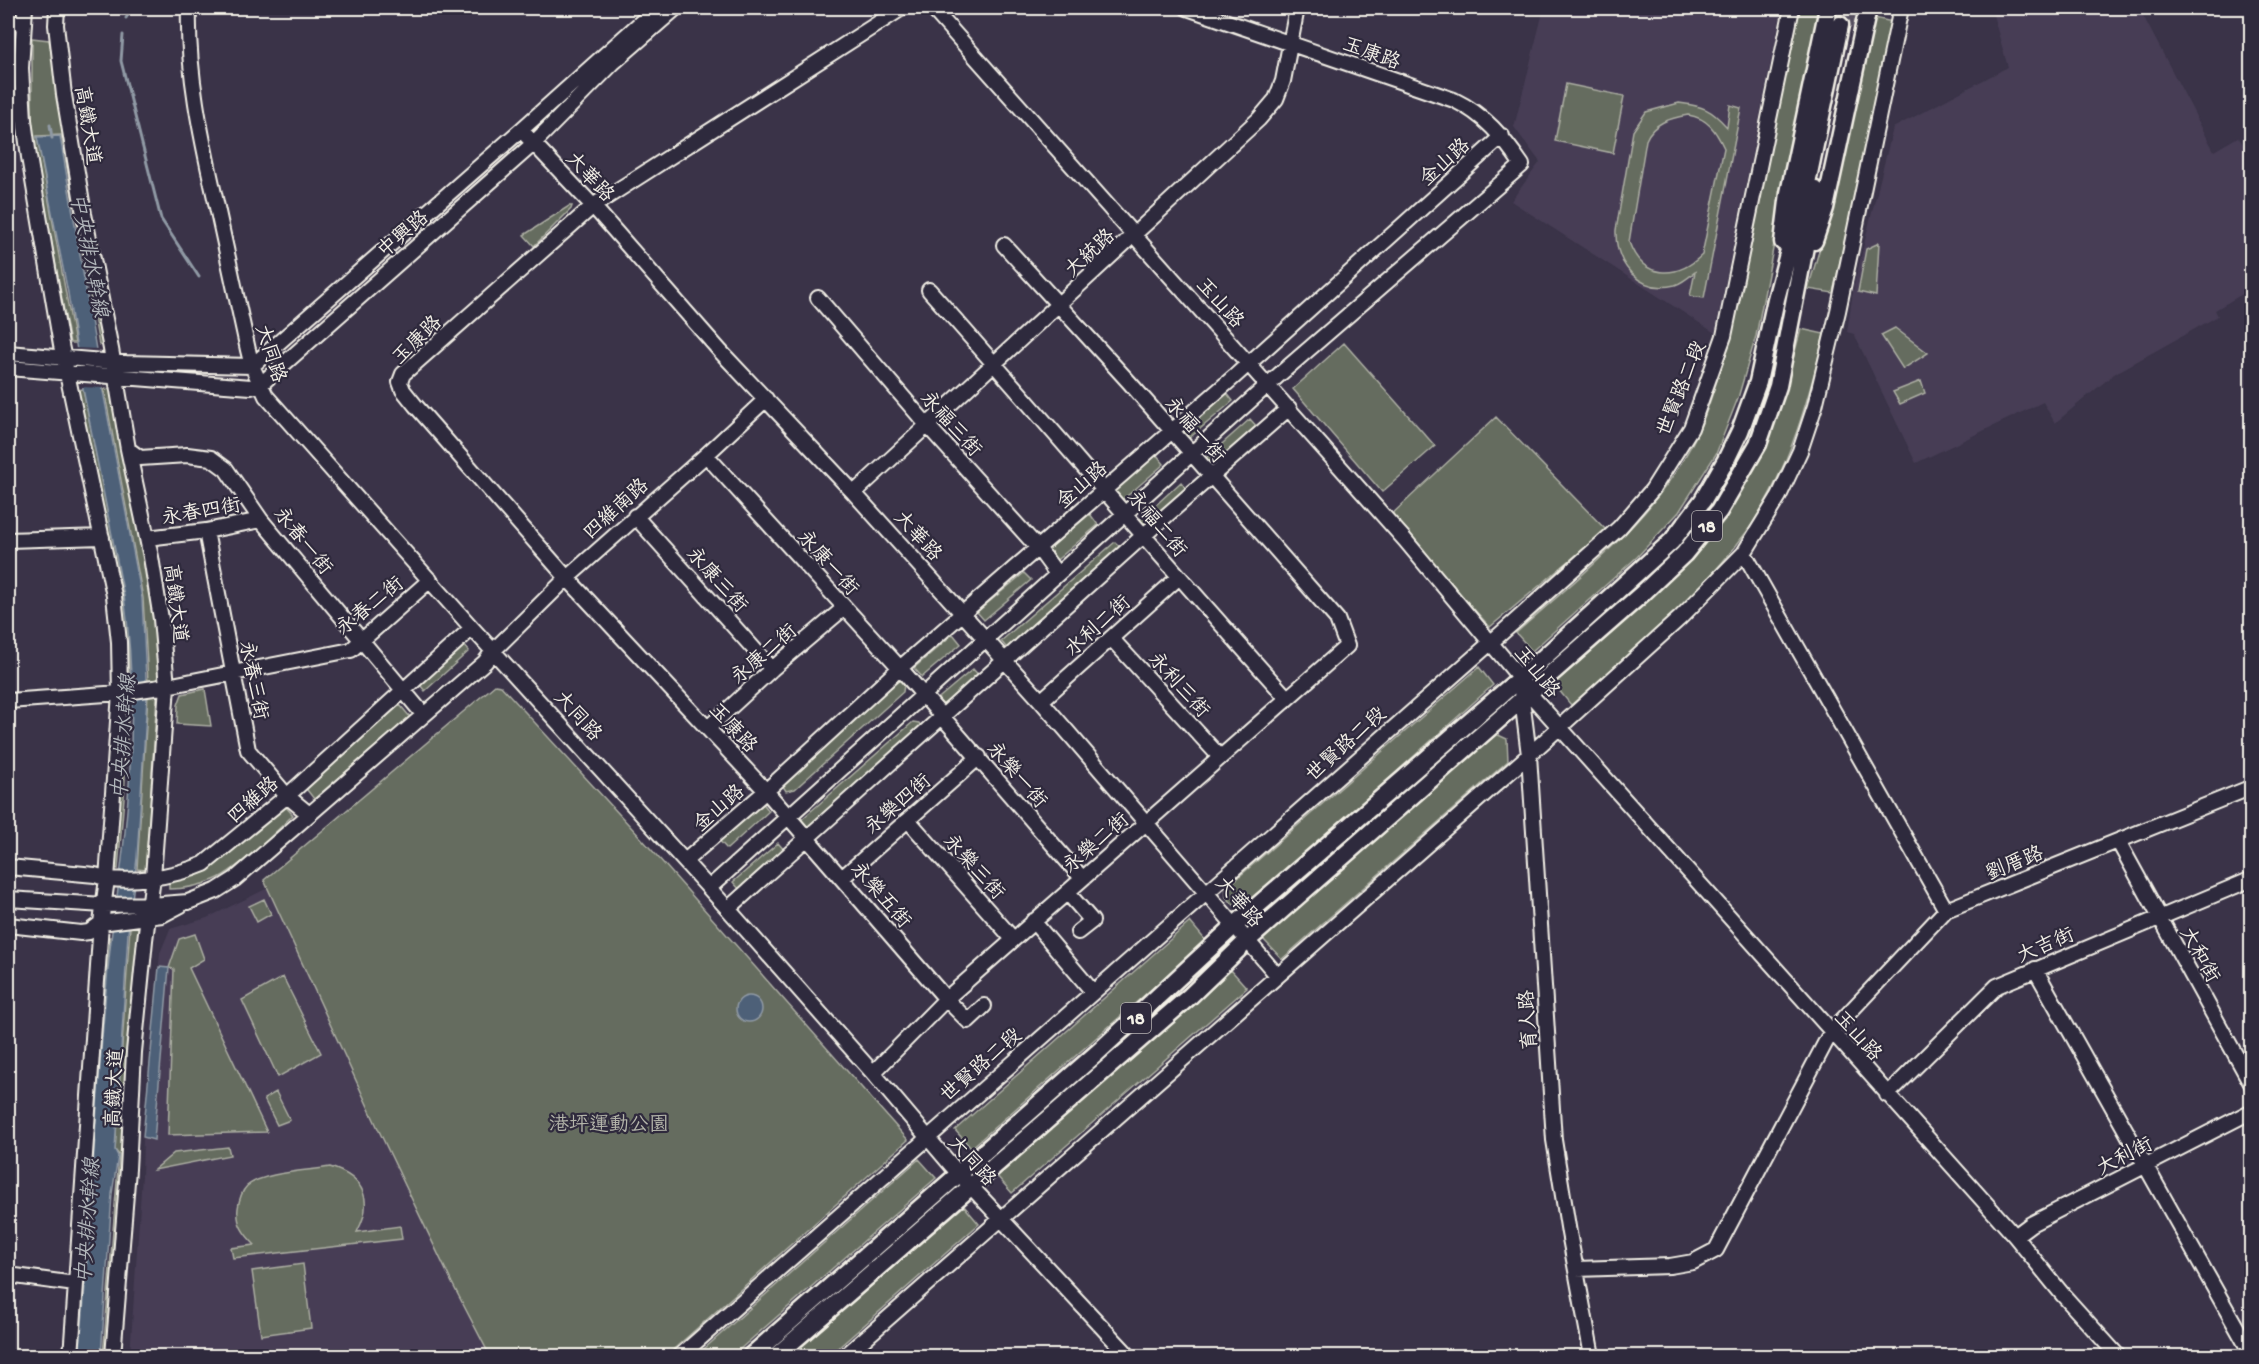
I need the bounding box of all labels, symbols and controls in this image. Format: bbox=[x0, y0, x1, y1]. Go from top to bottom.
street label: 玉康路 bbox=[1339, 32, 1405, 77]
street label: 高鐵大道 bbox=[68, 84, 105, 167]
street label: 金山路 bbox=[1415, 133, 1477, 192]
street label: 大華路 bbox=[560, 147, 619, 209]
water label: 中央排水幹線 bbox=[62, 191, 113, 321]
street label: 中興路 bbox=[373, 205, 435, 264]
street label: 大統路 bbox=[1060, 224, 1122, 283]
street label: 玉山路 bbox=[1190, 273, 1249, 335]
street label: 玉康路 bbox=[387, 310, 449, 371]
street label: 大同路 bbox=[248, 321, 291, 387]
street label: 世賢路二段 bbox=[1652, 338, 1713, 440]
street label: 永福三街 bbox=[914, 387, 985, 463]
street label: 永福一街 bbox=[1158, 393, 1229, 469]
street label: 金山路 bbox=[1052, 456, 1114, 515]
street label: 四維南路 bbox=[579, 473, 656, 546]
street label: 永福二街 bbox=[1121, 487, 1191, 563]
street label: 永春四街 bbox=[160, 493, 243, 532]
street label: 永春一街 bbox=[267, 503, 337, 581]
street label: 大華路 bbox=[888, 506, 947, 568]
road number: 18 bbox=[1692, 511, 1722, 541]
street label: 永康一街 bbox=[791, 526, 863, 602]
street label: 永康三街 bbox=[680, 543, 752, 619]
street label: 高鐵大道 bbox=[157, 562, 192, 645]
street label: 永春二街 bbox=[332, 572, 410, 642]
street label: 水利二街 bbox=[1061, 591, 1137, 663]
street label: 永康二街 bbox=[726, 619, 803, 691]
street label: 永春三街 bbox=[233, 639, 272, 722]
street label: 玉山路 bbox=[1507, 641, 1565, 705]
street label: 永利三街 bbox=[1142, 648, 1214, 724]
water label: 中央排水幹線 bbox=[108, 672, 143, 801]
street label: 大同路 bbox=[548, 686, 607, 748]
street label: 玉康路 bbox=[703, 698, 762, 760]
street label: 世賢路二段 bbox=[1301, 702, 1392, 788]
street label: 永樂一街 bbox=[980, 737, 1052, 814]
street label: 永樂四街 bbox=[860, 769, 937, 841]
street label: 四維路 bbox=[223, 771, 285, 830]
street label: 金山路 bbox=[689, 779, 751, 838]
street label: 永樂二街 bbox=[1058, 808, 1135, 880]
street label: 永樂三街 bbox=[937, 830, 1009, 906]
street label: 劉厝路 bbox=[1982, 841, 2048, 887]
street label: 永樂五街 bbox=[844, 857, 916, 934]
street label: 大華路 bbox=[1209, 872, 1268, 934]
street label: 大吉街 bbox=[2013, 923, 2078, 970]
street label: 大和街 bbox=[2173, 923, 2224, 988]
street label: 育人路 bbox=[1515, 988, 1544, 1051]
road number: 18 bbox=[1121, 1003, 1151, 1033]
street label: 玉山路 bbox=[1828, 1006, 1887, 1068]
street label: 世賢路二段 bbox=[936, 1024, 1028, 1108]
street label: 高鐵大道 bbox=[101, 1048, 130, 1129]
park label: 港坪運動公園 bbox=[549, 1113, 669, 1138]
street label: 大同路 bbox=[942, 1131, 1001, 1193]
street label: 大利街 bbox=[2093, 1132, 2158, 1182]
water label: 中央排水幹線 bbox=[72, 1156, 107, 1285]

